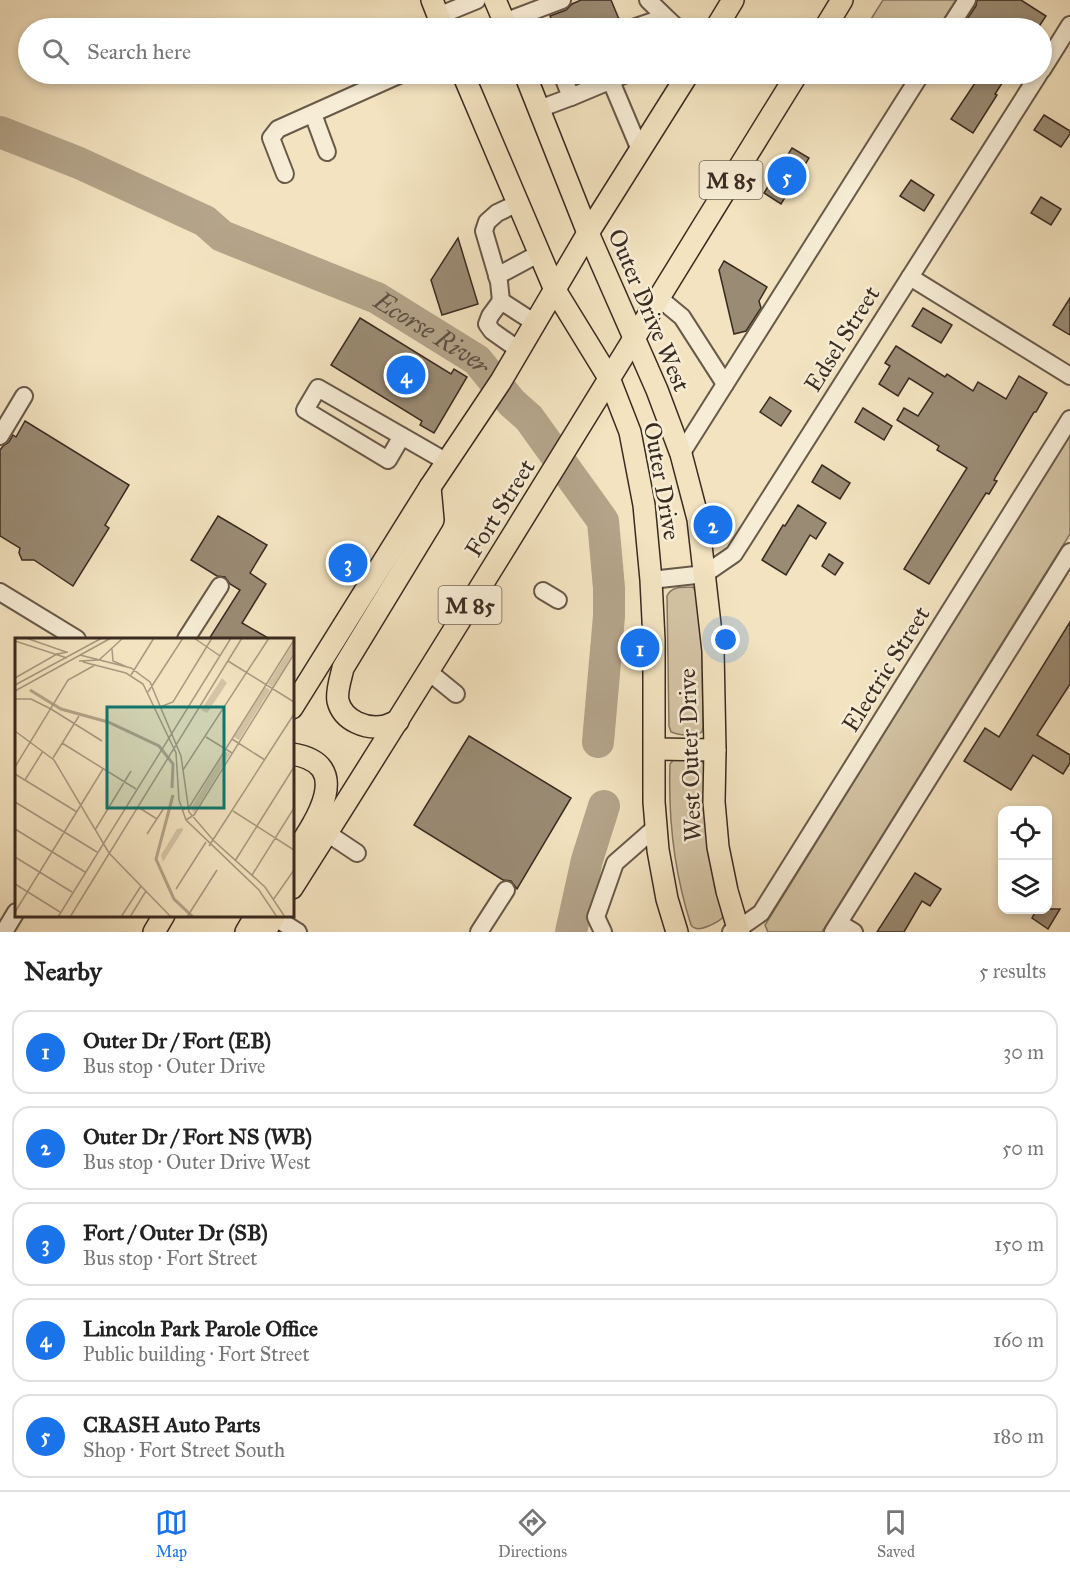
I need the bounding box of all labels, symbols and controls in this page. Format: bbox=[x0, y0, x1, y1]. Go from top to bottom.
search box bbox=[18, 18, 1052, 84]
icon: search bbox=[39, 35, 72, 68]
text: Search here bbox=[87, 38, 191, 65]
pin: 5 bbox=[768, 154, 806, 198]
road number: M 85 bbox=[700, 161, 762, 199]
street label: Outer Drive West bbox=[601, 224, 697, 396]
street label: Edsel Street bbox=[798, 280, 887, 398]
water label: Ecorse River bbox=[367, 284, 498, 381]
pin: 4 bbox=[386, 352, 426, 398]
street label: Outer Drive bbox=[637, 420, 687, 542]
street label: Fort Street bbox=[458, 453, 542, 562]
pin: 2 bbox=[694, 502, 732, 548]
pin: 3 bbox=[328, 540, 368, 586]
road number: M 85 bbox=[438, 586, 502, 624]
street label: Electric Street bbox=[835, 600, 937, 737]
your location bbox=[711, 625, 740, 654]
pin: 1 bbox=[620, 626, 660, 670]
inset map bbox=[15, 638, 294, 917]
street label: West Outer Drive bbox=[672, 668, 708, 842]
map controls bbox=[998, 806, 1052, 914]
button: locate bbox=[998, 806, 1052, 860]
button: layers bbox=[998, 860, 1052, 914]
text: Nearby bbox=[24, 955, 102, 987]
text: 5 results bbox=[979, 959, 1046, 983]
text: Outer Dr / Fort (EB) bbox=[83, 1027, 271, 1054]
text: 1 bbox=[42, 1040, 49, 1064]
text: 30 m bbox=[1003, 1040, 1044, 1064]
text: Bus stop · Outer Drive bbox=[83, 1054, 265, 1078]
text: Outer Dr / Fort NS (WB) bbox=[83, 1123, 312, 1150]
text: 2 bbox=[41, 1136, 50, 1160]
text: 50 m bbox=[1002, 1136, 1044, 1160]
text: Bus stop · Outer Drive West bbox=[83, 1150, 311, 1174]
text: Fort / Outer Dr (SB) bbox=[83, 1219, 268, 1246]
text: 3 bbox=[42, 1232, 50, 1256]
text: 150 m bbox=[994, 1232, 1044, 1256]
text: Bus stop · Fort Street bbox=[83, 1246, 257, 1270]
text: Lincoln Park Parole Office bbox=[83, 1315, 318, 1342]
text: 4 bbox=[40, 1328, 51, 1352]
text: 160 m bbox=[993, 1328, 1044, 1352]
text: Public building · Fort Street bbox=[83, 1342, 309, 1366]
text: CRASH Auto Parts bbox=[83, 1411, 260, 1438]
text: 5 bbox=[41, 1424, 50, 1448]
text: 180 m bbox=[993, 1424, 1044, 1448]
text: Shop · Fort Street South bbox=[83, 1438, 285, 1462]
tab: Map bbox=[155, 1506, 188, 1561]
tab: Directions bbox=[498, 1506, 567, 1561]
tab: Saved bbox=[877, 1506, 915, 1561]

